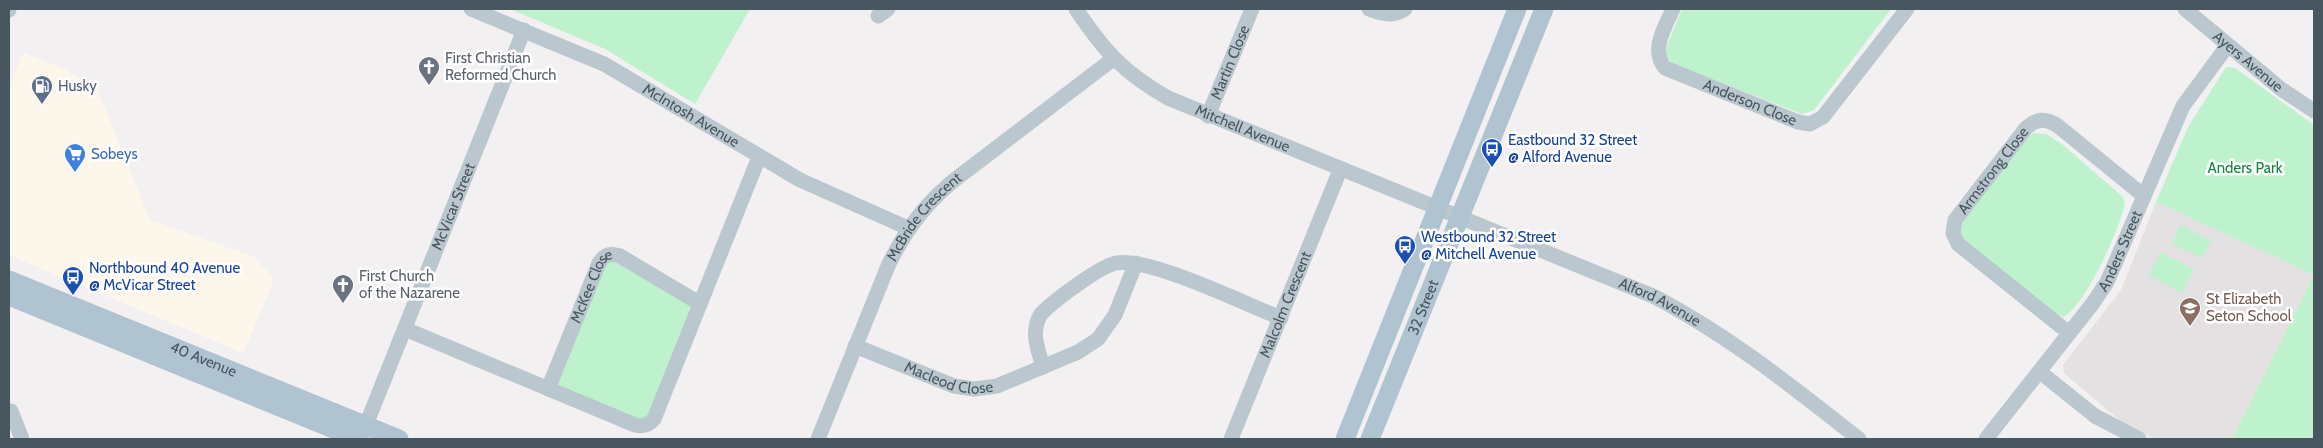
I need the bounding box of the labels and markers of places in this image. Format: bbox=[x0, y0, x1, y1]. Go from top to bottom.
place label: First Christian Reformed Church bbox=[445, 49, 557, 84]
church icon: First Christian Reformed Church bbox=[417, 55, 441, 86]
fuel station icon: Husky bbox=[30, 74, 54, 105]
place label: Husky bbox=[58, 77, 97, 95]
place label: Eastbound 32 Street @ Alford Avenue bbox=[1508, 131, 1637, 166]
bus stop icon: Eastbound 32 Street @ Alford Avenue bbox=[1480, 137, 1504, 168]
supermarket icon: Sobeys bbox=[63, 142, 87, 173]
place label: Sobeys bbox=[91, 145, 138, 163]
place label: Westbound 32 Street @ Mitchell Avenue bbox=[1421, 228, 1556, 263]
bus stop icon: Westbound 32 Street @ Mitchell Avenue bbox=[1393, 234, 1417, 265]
place label: Northbound 40 Avenue @ McVicar Street bbox=[89, 259, 240, 294]
bus stop icon: Northbound 40 Avenue @ McVicar Street bbox=[61, 265, 85, 296]
place label: First Church of the Nazarene bbox=[359, 267, 460, 302]
church icon: First Church of the Nazarene bbox=[331, 273, 355, 304]
place label: St Elizabeth Seton School bbox=[2206, 290, 2292, 325]
school or university icon: St Elizabeth Seton School bbox=[2178, 296, 2202, 327]

